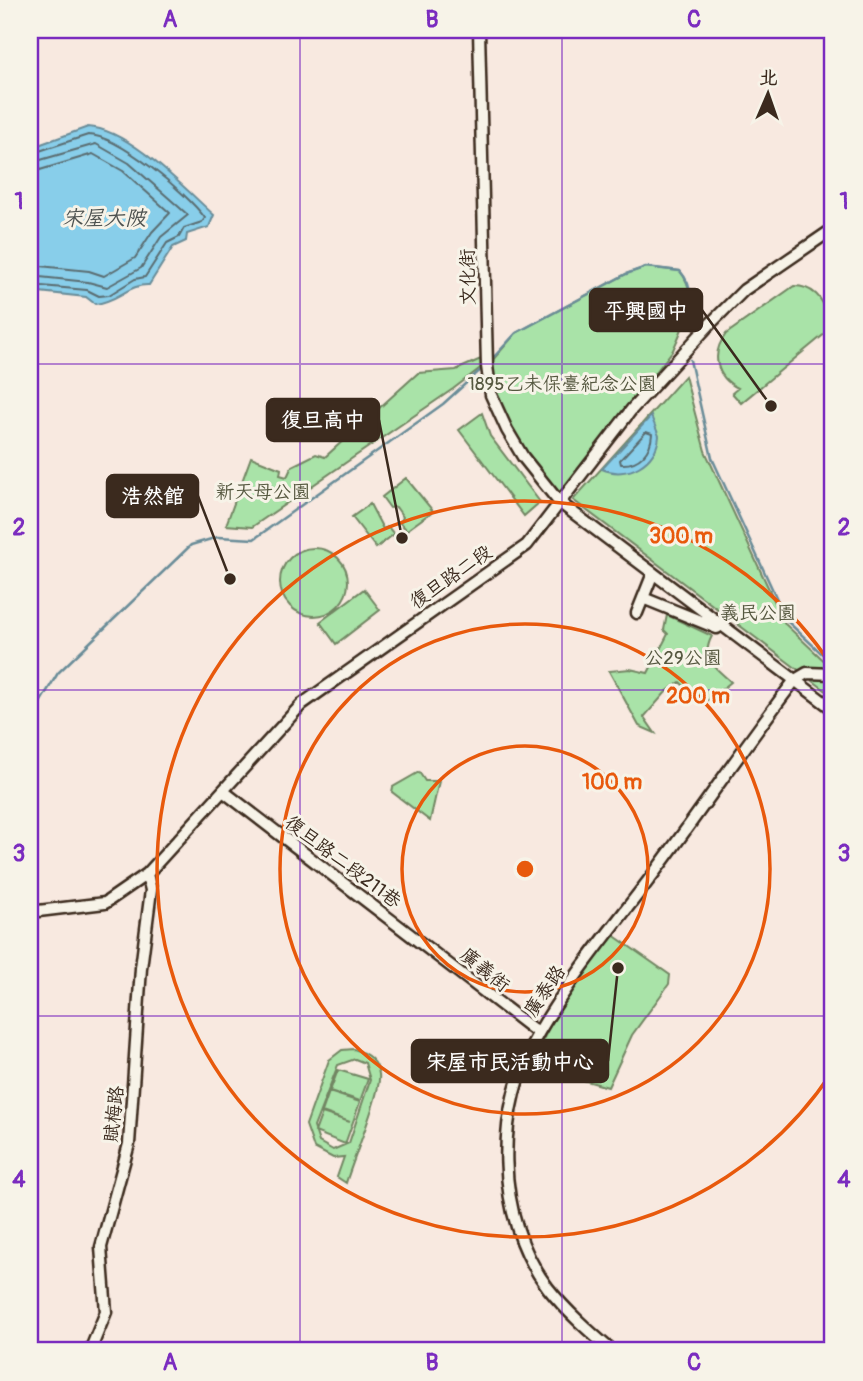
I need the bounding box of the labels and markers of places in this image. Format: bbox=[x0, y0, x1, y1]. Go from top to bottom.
callout: 平興國中 bbox=[590, 289, 702, 331]
callout: 復旦高中 bbox=[267, 399, 379, 441]
callout: 浩然館 bbox=[107, 475, 198, 517]
centre of rings bbox=[513, 857, 537, 881]
callout: 宋屋市民活動中心 bbox=[412, 1040, 608, 1082]

